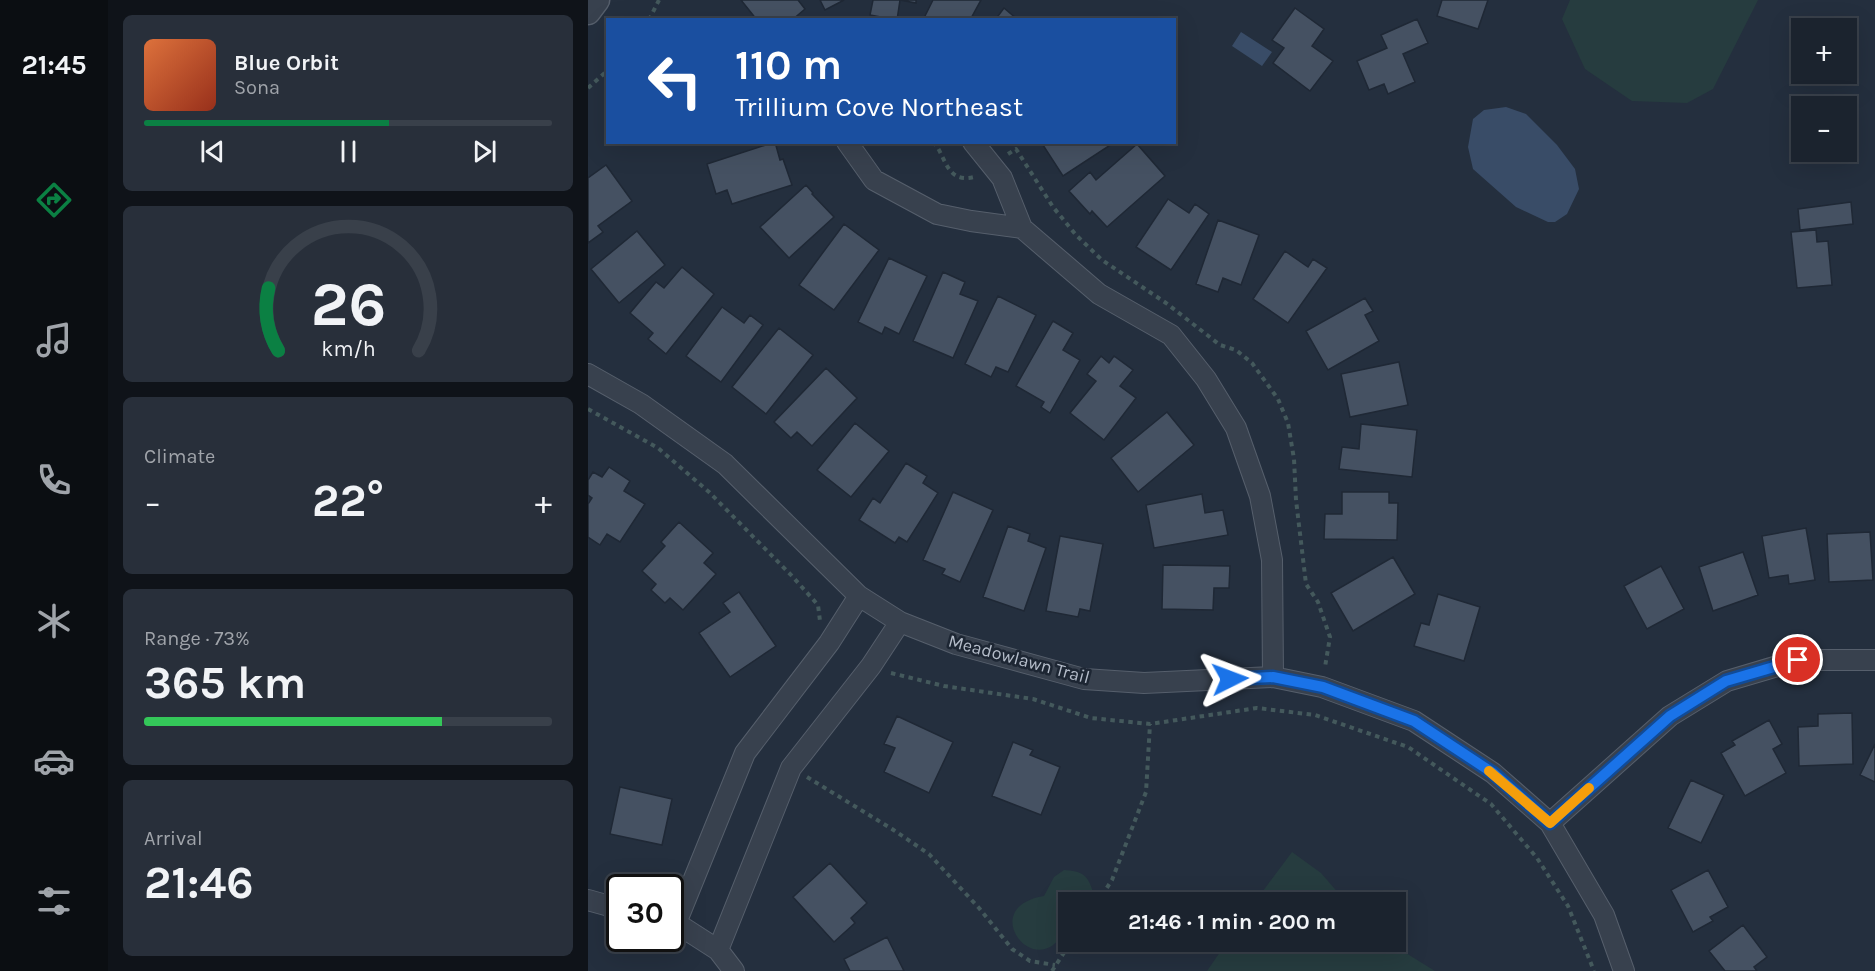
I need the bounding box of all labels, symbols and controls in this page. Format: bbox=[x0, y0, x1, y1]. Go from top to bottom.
map controls bbox=[1791, 18, 1857, 162]
button: + bbox=[1791, 18, 1857, 84]
text: 110 m bbox=[735, 40, 842, 90]
icon: left bbox=[636, 42, 714, 120]
text: 21:45 bbox=[21, 49, 87, 81]
text: Blue Orbit bbox=[234, 50, 339, 76]
text: Sona bbox=[234, 76, 280, 99]
text: Trillium Cove Northeast bbox=[735, 91, 1023, 123]
button: − bbox=[1791, 96, 1857, 162]
icon: previous bbox=[196, 135, 229, 168]
icon: pause bbox=[332, 135, 365, 168]
icon: next bbox=[468, 135, 501, 168]
icon: directions bbox=[33, 179, 75, 221]
text: 26 bbox=[310, 268, 386, 341]
icon: music bbox=[33, 319, 75, 361]
text: km/h bbox=[321, 337, 375, 362]
text: Climate bbox=[144, 445, 215, 468]
icon: phone bbox=[33, 459, 75, 501]
text: 22° bbox=[312, 475, 384, 527]
text: − bbox=[144, 483, 161, 521]
text: + bbox=[535, 483, 552, 521]
icon: climate bbox=[33, 600, 75, 642]
text: Range · 73% bbox=[144, 627, 250, 650]
street label: Meadowlawn Trail bbox=[946, 630, 1092, 688]
pin bbox=[1772, 634, 1823, 685]
icon: arrive bbox=[1781, 643, 1814, 676]
position arrow bbox=[1198, 647, 1262, 711]
text: 365 km bbox=[144, 657, 306, 709]
icon: car bbox=[33, 740, 75, 782]
text: Arrival bbox=[144, 827, 203, 850]
text: 21:46 bbox=[144, 857, 254, 909]
speed limit sign: 30 bbox=[606, 874, 684, 952]
icon: filters bbox=[33, 880, 75, 922]
text: 21:46 · 1 min · 200 m bbox=[1128, 909, 1336, 935]

